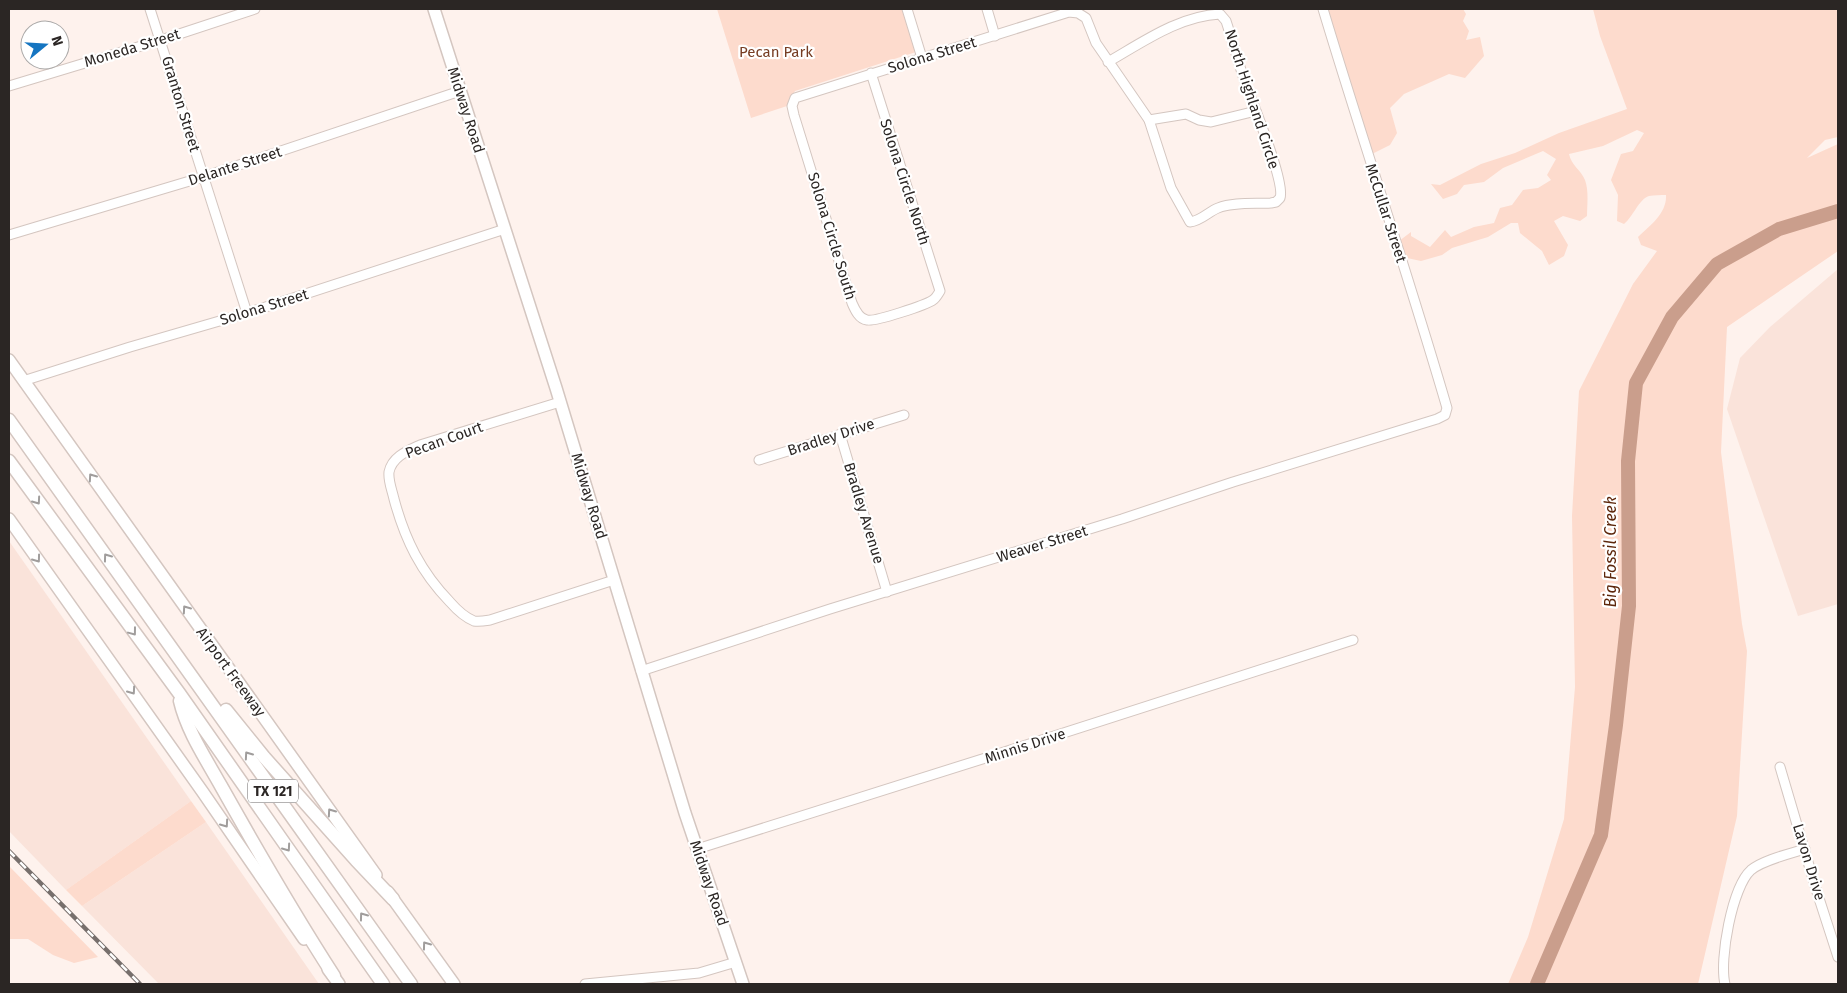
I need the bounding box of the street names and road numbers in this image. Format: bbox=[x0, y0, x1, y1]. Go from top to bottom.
street label: Moneda Street bbox=[82, 25, 183, 71]
street label: North Highland Circle bbox=[1221, 27, 1283, 171]
street label: Solona Street bbox=[886, 33, 979, 77]
street label: Granton Street bbox=[158, 54, 204, 155]
street label: Midway Road bbox=[444, 65, 488, 155]
street label: Solona Circle North bbox=[876, 117, 934, 247]
street label: Delante Street bbox=[186, 142, 285, 190]
street label: McCullar Street bbox=[1362, 161, 1411, 265]
street label: Solona Circle South bbox=[804, 170, 860, 302]
street label: Solona Street bbox=[218, 285, 311, 329]
street label: Bradley Drive bbox=[785, 414, 877, 460]
street label: Pecan Court bbox=[403, 417, 486, 462]
street label: Midway Road bbox=[567, 451, 611, 541]
street label: Bradley Avenue bbox=[840, 460, 888, 566]
street label: Weaver Street bbox=[994, 521, 1090, 566]
street label: Airport Freeway bbox=[193, 624, 270, 721]
street label: Minnis Drive bbox=[982, 724, 1068, 768]
road number: TX 121 bbox=[248, 779, 298, 802]
street label: Lavon Drive bbox=[1789, 821, 1829, 903]
street label: Midway Road bbox=[686, 838, 732, 928]

